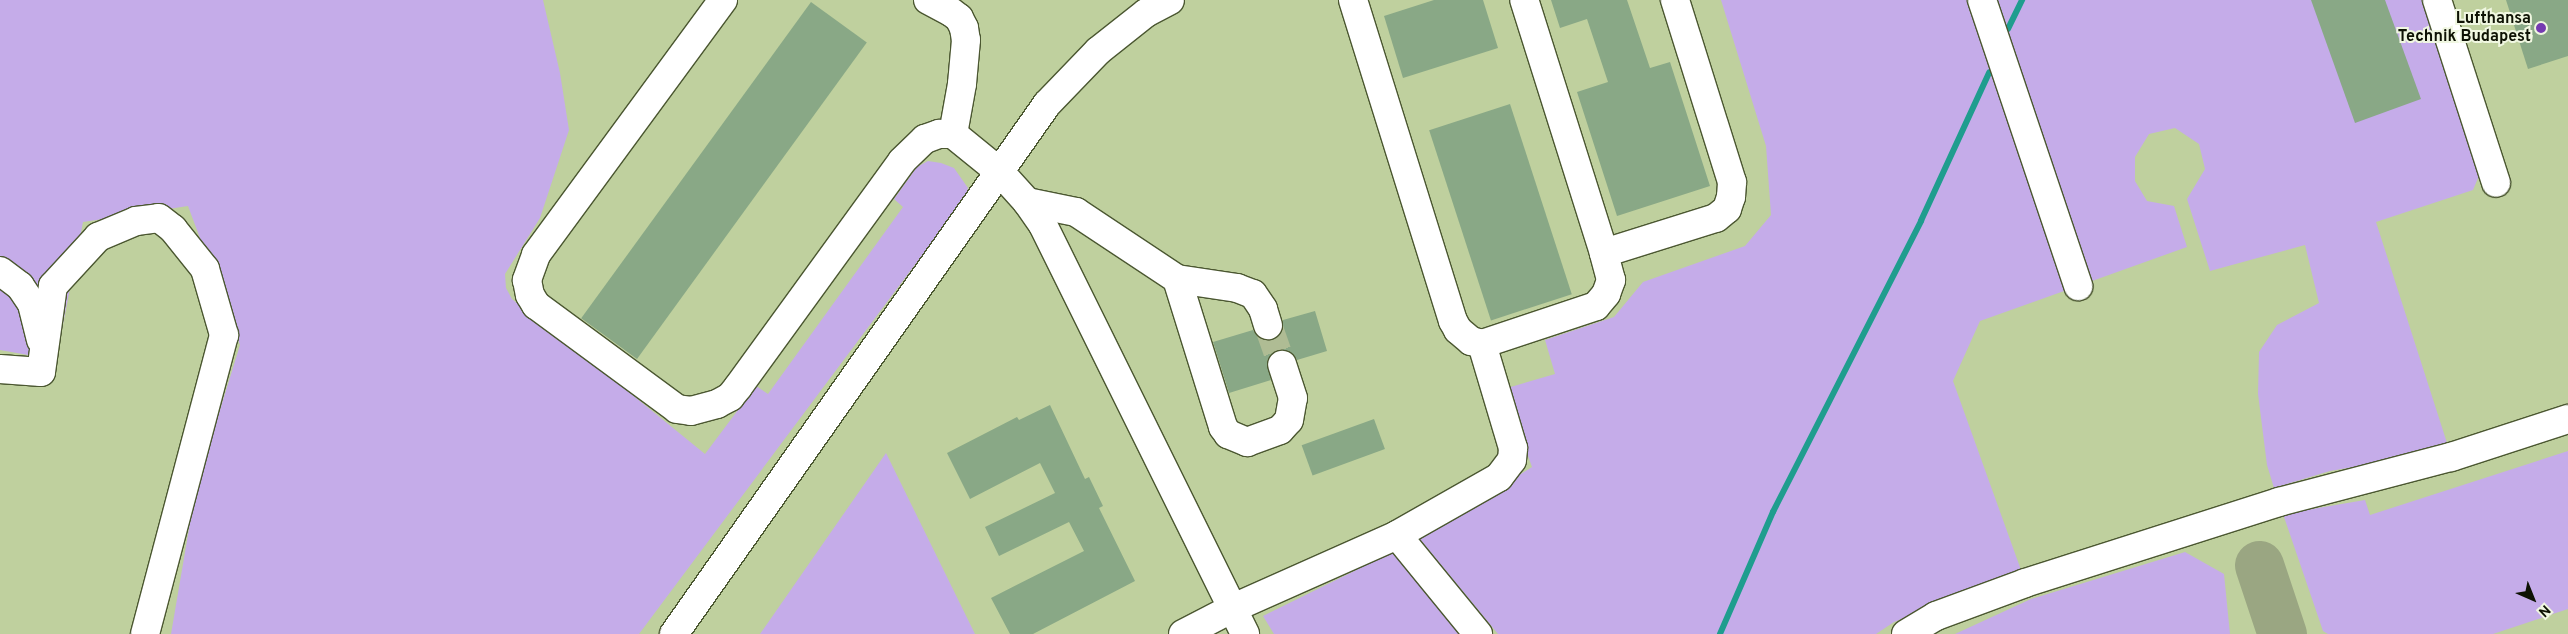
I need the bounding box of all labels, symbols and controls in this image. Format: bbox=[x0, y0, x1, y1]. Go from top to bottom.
place label: Lufthansa Technik Budapest bbox=[2398, 9, 2531, 47]
marker: Lufthansa Technik Budapest bbox=[2535, 22, 2547, 34]
north arrow bbox=[2508, 574, 2558, 624]
text: N bbox=[2534, 601, 2553, 620]

